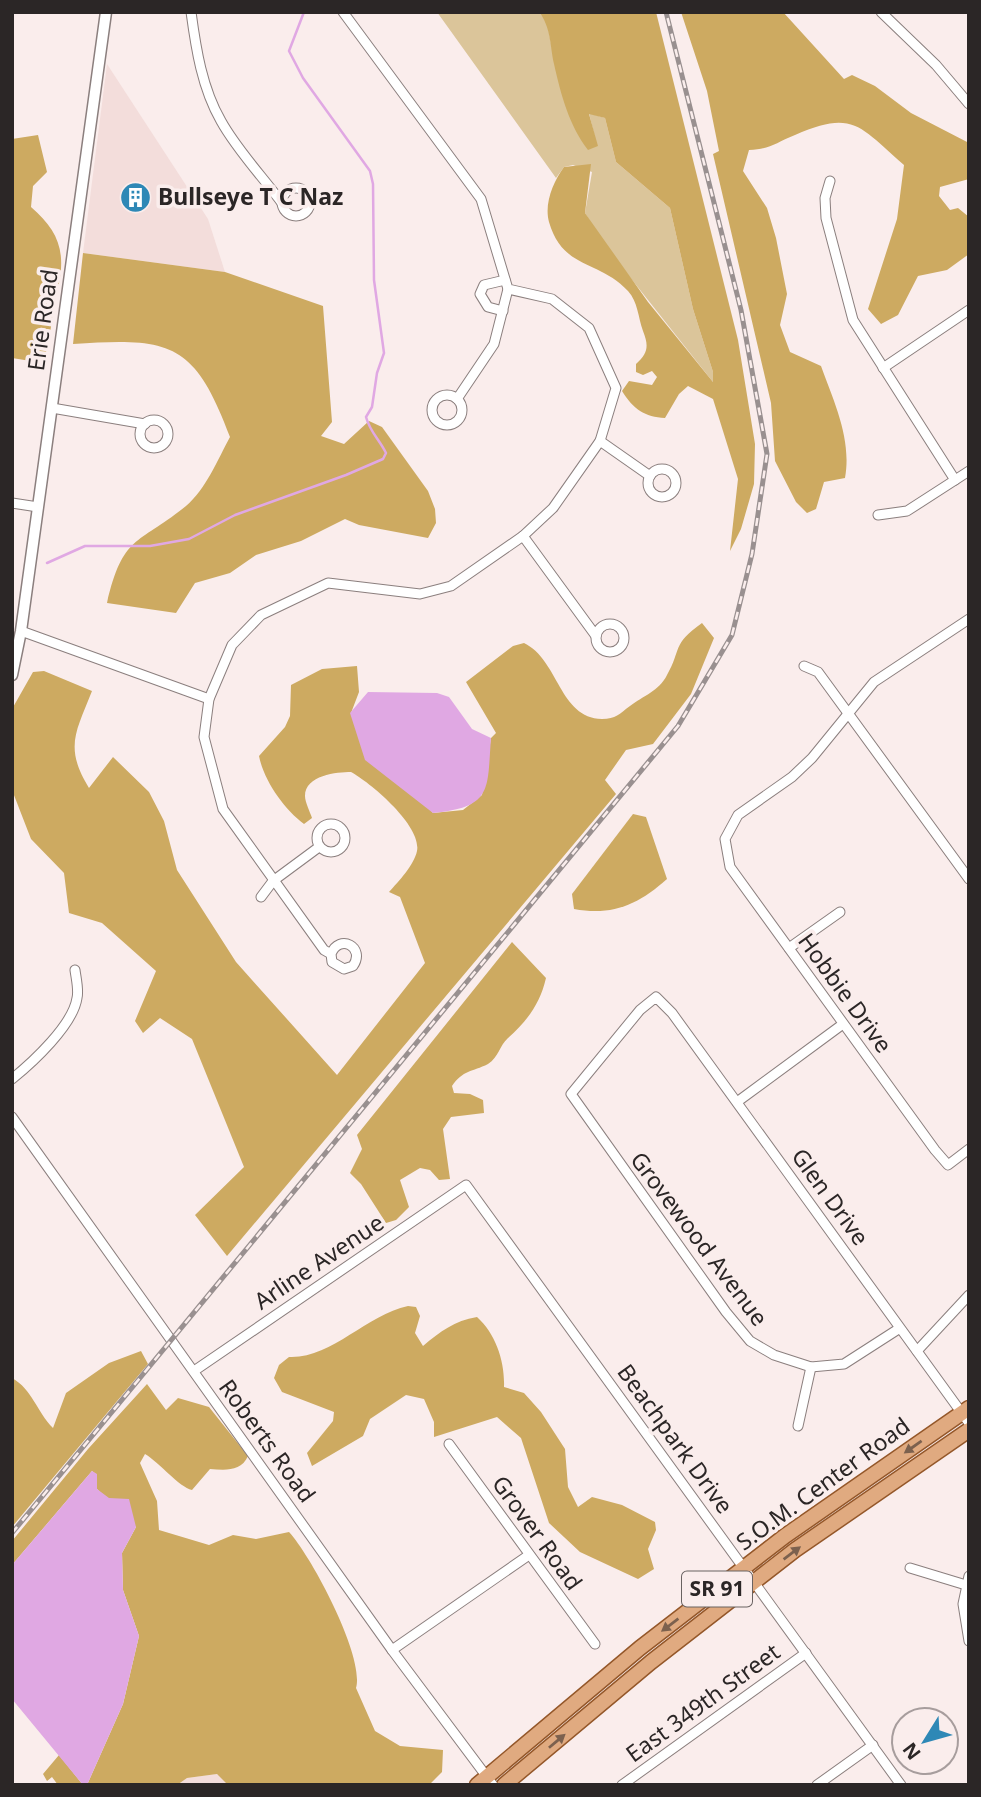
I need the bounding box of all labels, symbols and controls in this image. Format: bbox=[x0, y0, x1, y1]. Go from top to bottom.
building icon: Bullseye T C Naz bbox=[118, 180, 152, 214]
place label: Bullseye T C Naz bbox=[158, 180, 343, 212]
street label: Erie Road bbox=[19, 267, 65, 373]
street label: Hobbie Drive bbox=[791, 926, 900, 1059]
street label: Glen Drive bbox=[785, 1141, 877, 1251]
street label: Grovewood Avenue bbox=[624, 1145, 776, 1332]
street label: Arline Avenue bbox=[247, 1206, 390, 1316]
street label: Beachpark Drive bbox=[611, 1357, 741, 1520]
street label: Roberts Road bbox=[212, 1372, 323, 1509]
street label: S.O.M. Center Road bbox=[729, 1409, 916, 1557]
one-way arrow bbox=[904, 1440, 922, 1454]
street label: Grover Road bbox=[485, 1469, 590, 1596]
one-way arrow bbox=[783, 1547, 801, 1561]
road number: SR 91 bbox=[682, 1572, 752, 1606]
one-way arrow bbox=[661, 1617, 679, 1631]
street label: East 349th Street bbox=[619, 1635, 786, 1769]
north arrow bbox=[890, 1706, 960, 1776]
one-way arrow bbox=[548, 1734, 565, 1749]
text: N bbox=[896, 1737, 926, 1765]

